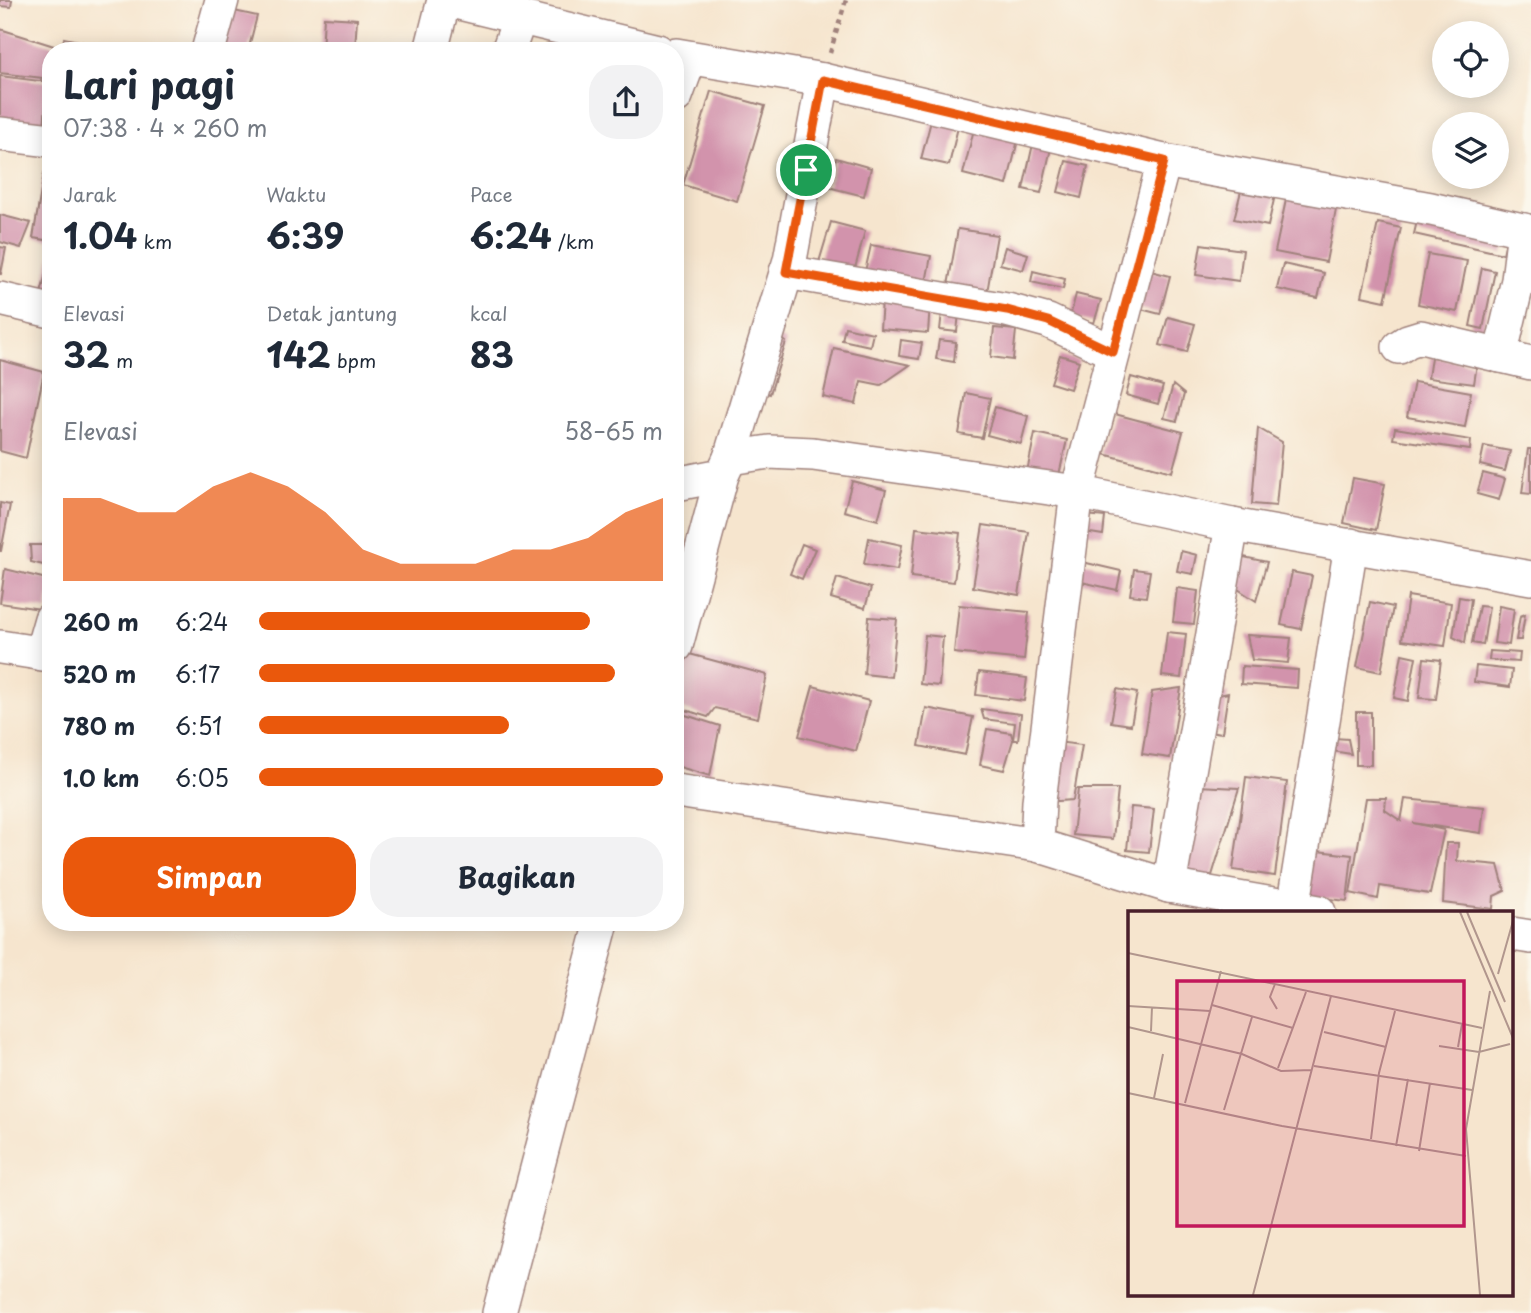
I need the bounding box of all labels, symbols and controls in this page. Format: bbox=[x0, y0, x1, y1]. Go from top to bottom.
map controls bbox=[1432, 21, 1509, 189]
button: locate bbox=[1432, 21, 1509, 98]
text: Lari pagi bbox=[63, 55, 235, 112]
button: share bbox=[589, 65, 663, 139]
text: 07:38 · 4 × 260 m bbox=[63, 110, 268, 145]
button: layers bbox=[1432, 112, 1509, 189]
pin bbox=[776, 140, 836, 200]
icon: arrive bbox=[787, 151, 825, 189]
text: Jarak bbox=[63, 180, 117, 208]
text: Waktu bbox=[266, 180, 326, 208]
text: Pace bbox=[470, 180, 513, 208]
text: 1.04 bbox=[63, 208, 137, 261]
text: 6:39 bbox=[266, 208, 345, 261]
text: 6:24 bbox=[470, 208, 552, 261]
text: km bbox=[137, 227, 172, 255]
text: /km bbox=[552, 227, 594, 255]
text: Elevasi bbox=[63, 299, 125, 327]
text: Detak jantung bbox=[266, 299, 397, 327]
text: kcal bbox=[470, 299, 508, 327]
text: 32 bbox=[63, 327, 110, 380]
text: 142 bbox=[266, 327, 331, 380]
text: 83 bbox=[470, 327, 514, 380]
text: m bbox=[110, 346, 133, 374]
text: bpm bbox=[331, 346, 376, 374]
text: Elevasi bbox=[63, 413, 138, 448]
text: 58–65 m bbox=[564, 413, 663, 448]
text: 260 m bbox=[63, 604, 139, 639]
text: 6:24 bbox=[175, 604, 229, 639]
text: 520 m bbox=[63, 656, 136, 691]
text: 6:17 bbox=[175, 656, 220, 691]
text: 780 m bbox=[63, 708, 135, 743]
text: 6:51 bbox=[175, 708, 222, 743]
text: 1.0 km bbox=[63, 760, 140, 795]
text: 6:05 bbox=[175, 760, 229, 795]
button: Simpan bbox=[63, 837, 356, 917]
button: Bagikan bbox=[370, 837, 663, 917]
inset map bbox=[1128, 911, 1514, 1296]

